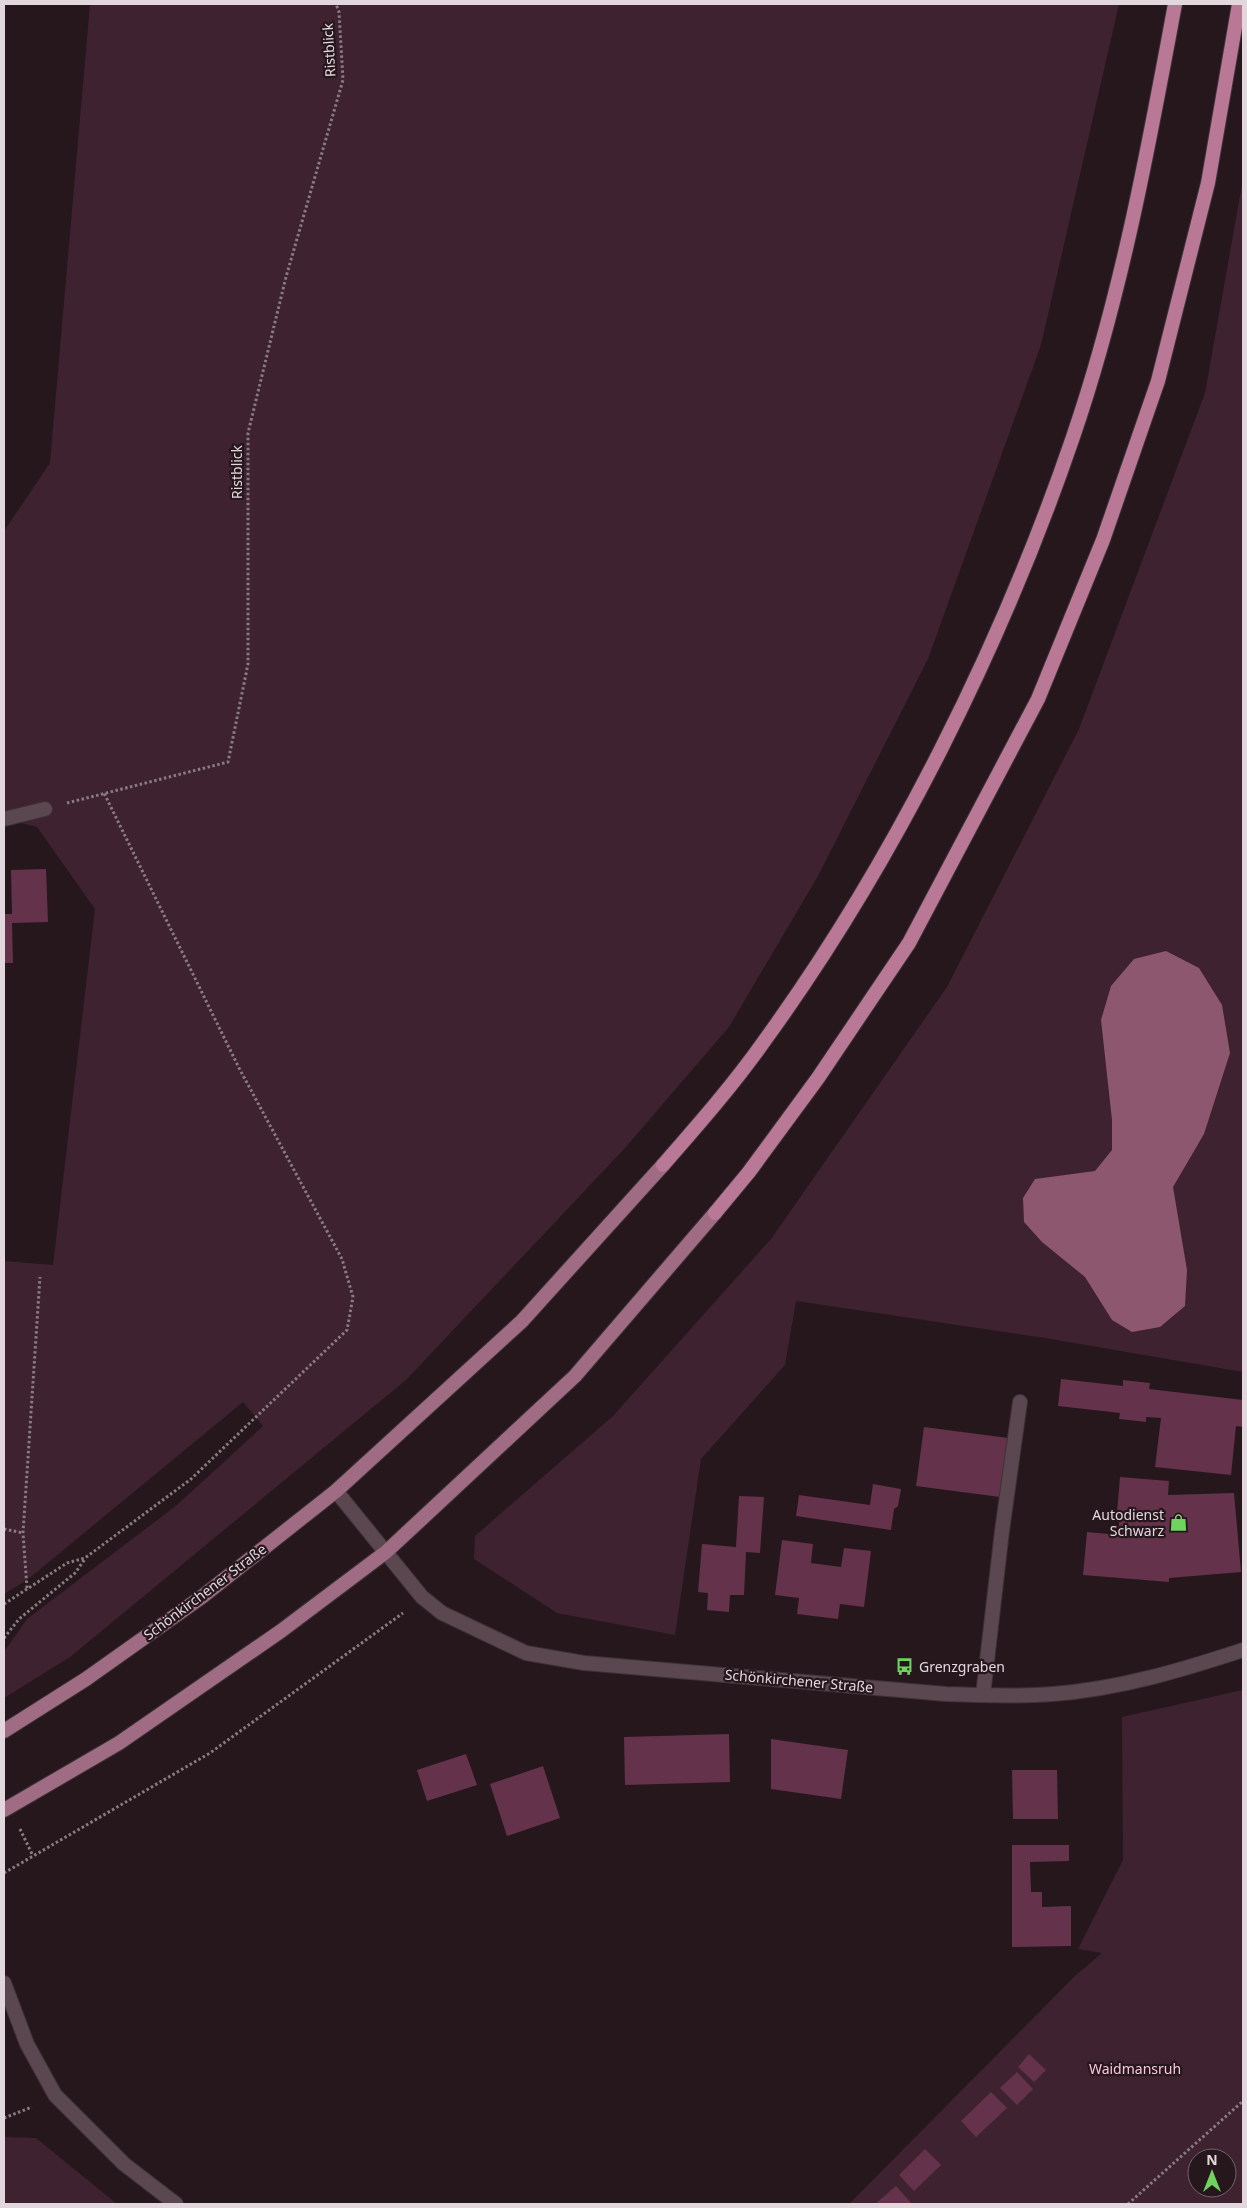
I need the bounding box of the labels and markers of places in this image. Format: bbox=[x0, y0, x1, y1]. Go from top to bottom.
place label: Autodienst Schwarz bbox=[1092, 1505, 1164, 1540]
shop icon: Autodienst Schwarz bbox=[1168, 1513, 1188, 1533]
bus stop icon: Grenzgraben bbox=[895, 1657, 915, 1677]
place label: Grenzgraben bbox=[919, 1657, 1005, 1676]

